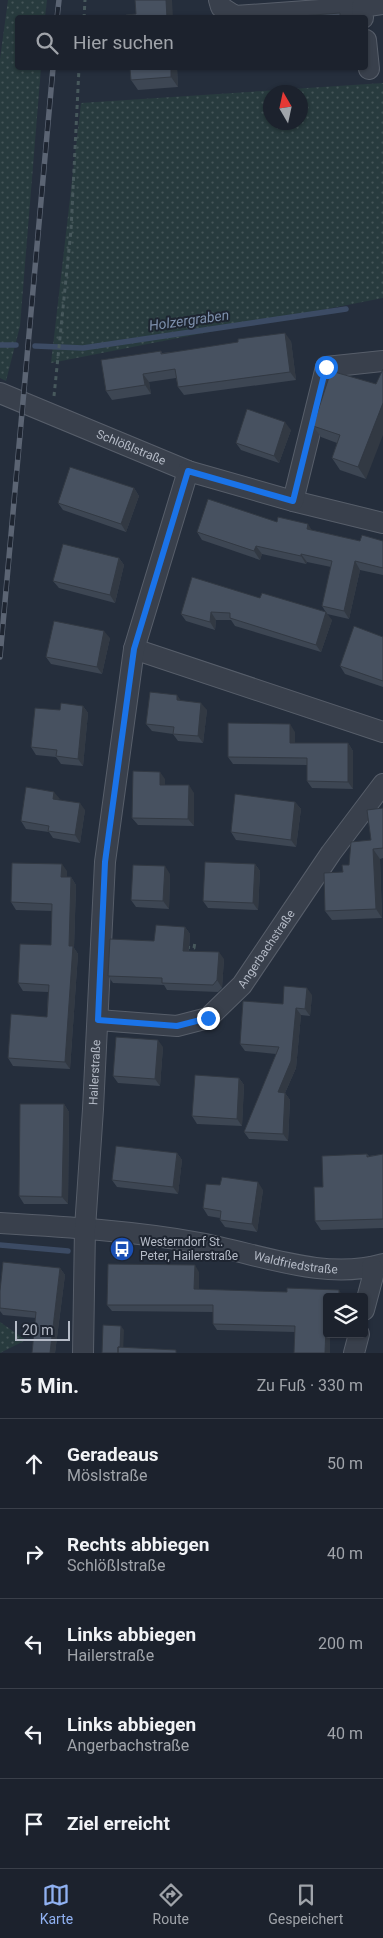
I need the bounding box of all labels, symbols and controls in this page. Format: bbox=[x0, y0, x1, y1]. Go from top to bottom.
search box bbox=[15, 15, 368, 70]
icon: search bbox=[33, 29, 61, 57]
text: Hier suchen bbox=[73, 31, 174, 54]
north arrow bbox=[263, 85, 308, 130]
water label: Holzergraben bbox=[148, 306, 230, 334]
route start bbox=[315, 356, 338, 379]
street label: Schlößlstraße bbox=[94, 427, 168, 468]
street label: Angerbachstraße bbox=[235, 907, 298, 991]
route end bbox=[197, 1007, 220, 1030]
street label: Hailerstraße bbox=[86, 1039, 103, 1105]
place label: Westerndorf St. Peter, Hailerstraße bbox=[140, 1235, 238, 1263]
bus stop icon: Westerndorf St. Peter, Hailerstraße bbox=[109, 1236, 135, 1262]
street label: Waldfriedstraße bbox=[252, 1249, 338, 1276]
map controls bbox=[323, 1293, 368, 1338]
button: layers bbox=[323, 1293, 368, 1338]
scale bar bbox=[15, 1318, 70, 1341]
text: 20 m bbox=[22, 1322, 54, 1338]
text: 5 Min. bbox=[20, 1374, 79, 1398]
text: Zu Fuß · 330 m bbox=[257, 1376, 363, 1395]
text: Geradeaus bbox=[67, 1443, 159, 1466]
icon: ahead bbox=[20, 1450, 48, 1478]
text: 50 m bbox=[327, 1454, 363, 1473]
text: Möslstraße bbox=[67, 1466, 148, 1485]
text: Rechts abbiegen bbox=[67, 1533, 209, 1556]
icon: right bbox=[20, 1540, 48, 1568]
text: 40 m bbox=[327, 1544, 363, 1563]
text: Schlößlstraße bbox=[67, 1556, 165, 1575]
text: Links abbiegen bbox=[67, 1623, 196, 1646]
icon: left bbox=[20, 1630, 48, 1658]
text: 200 m bbox=[318, 1634, 363, 1653]
text: Hailerstraße bbox=[67, 1646, 154, 1665]
text: Links abbiegen bbox=[67, 1713, 196, 1736]
icon: left bbox=[20, 1720, 48, 1748]
text: 40 m bbox=[327, 1724, 363, 1743]
text: Angerbachstraße bbox=[67, 1736, 189, 1755]
icon: arrive bbox=[20, 1810, 48, 1838]
text: Ziel erreicht bbox=[67, 1812, 170, 1835]
tab: Karte bbox=[40, 1881, 73, 1927]
tab: Route bbox=[153, 1881, 189, 1927]
tab: Gespeichert bbox=[268, 1881, 343, 1927]

